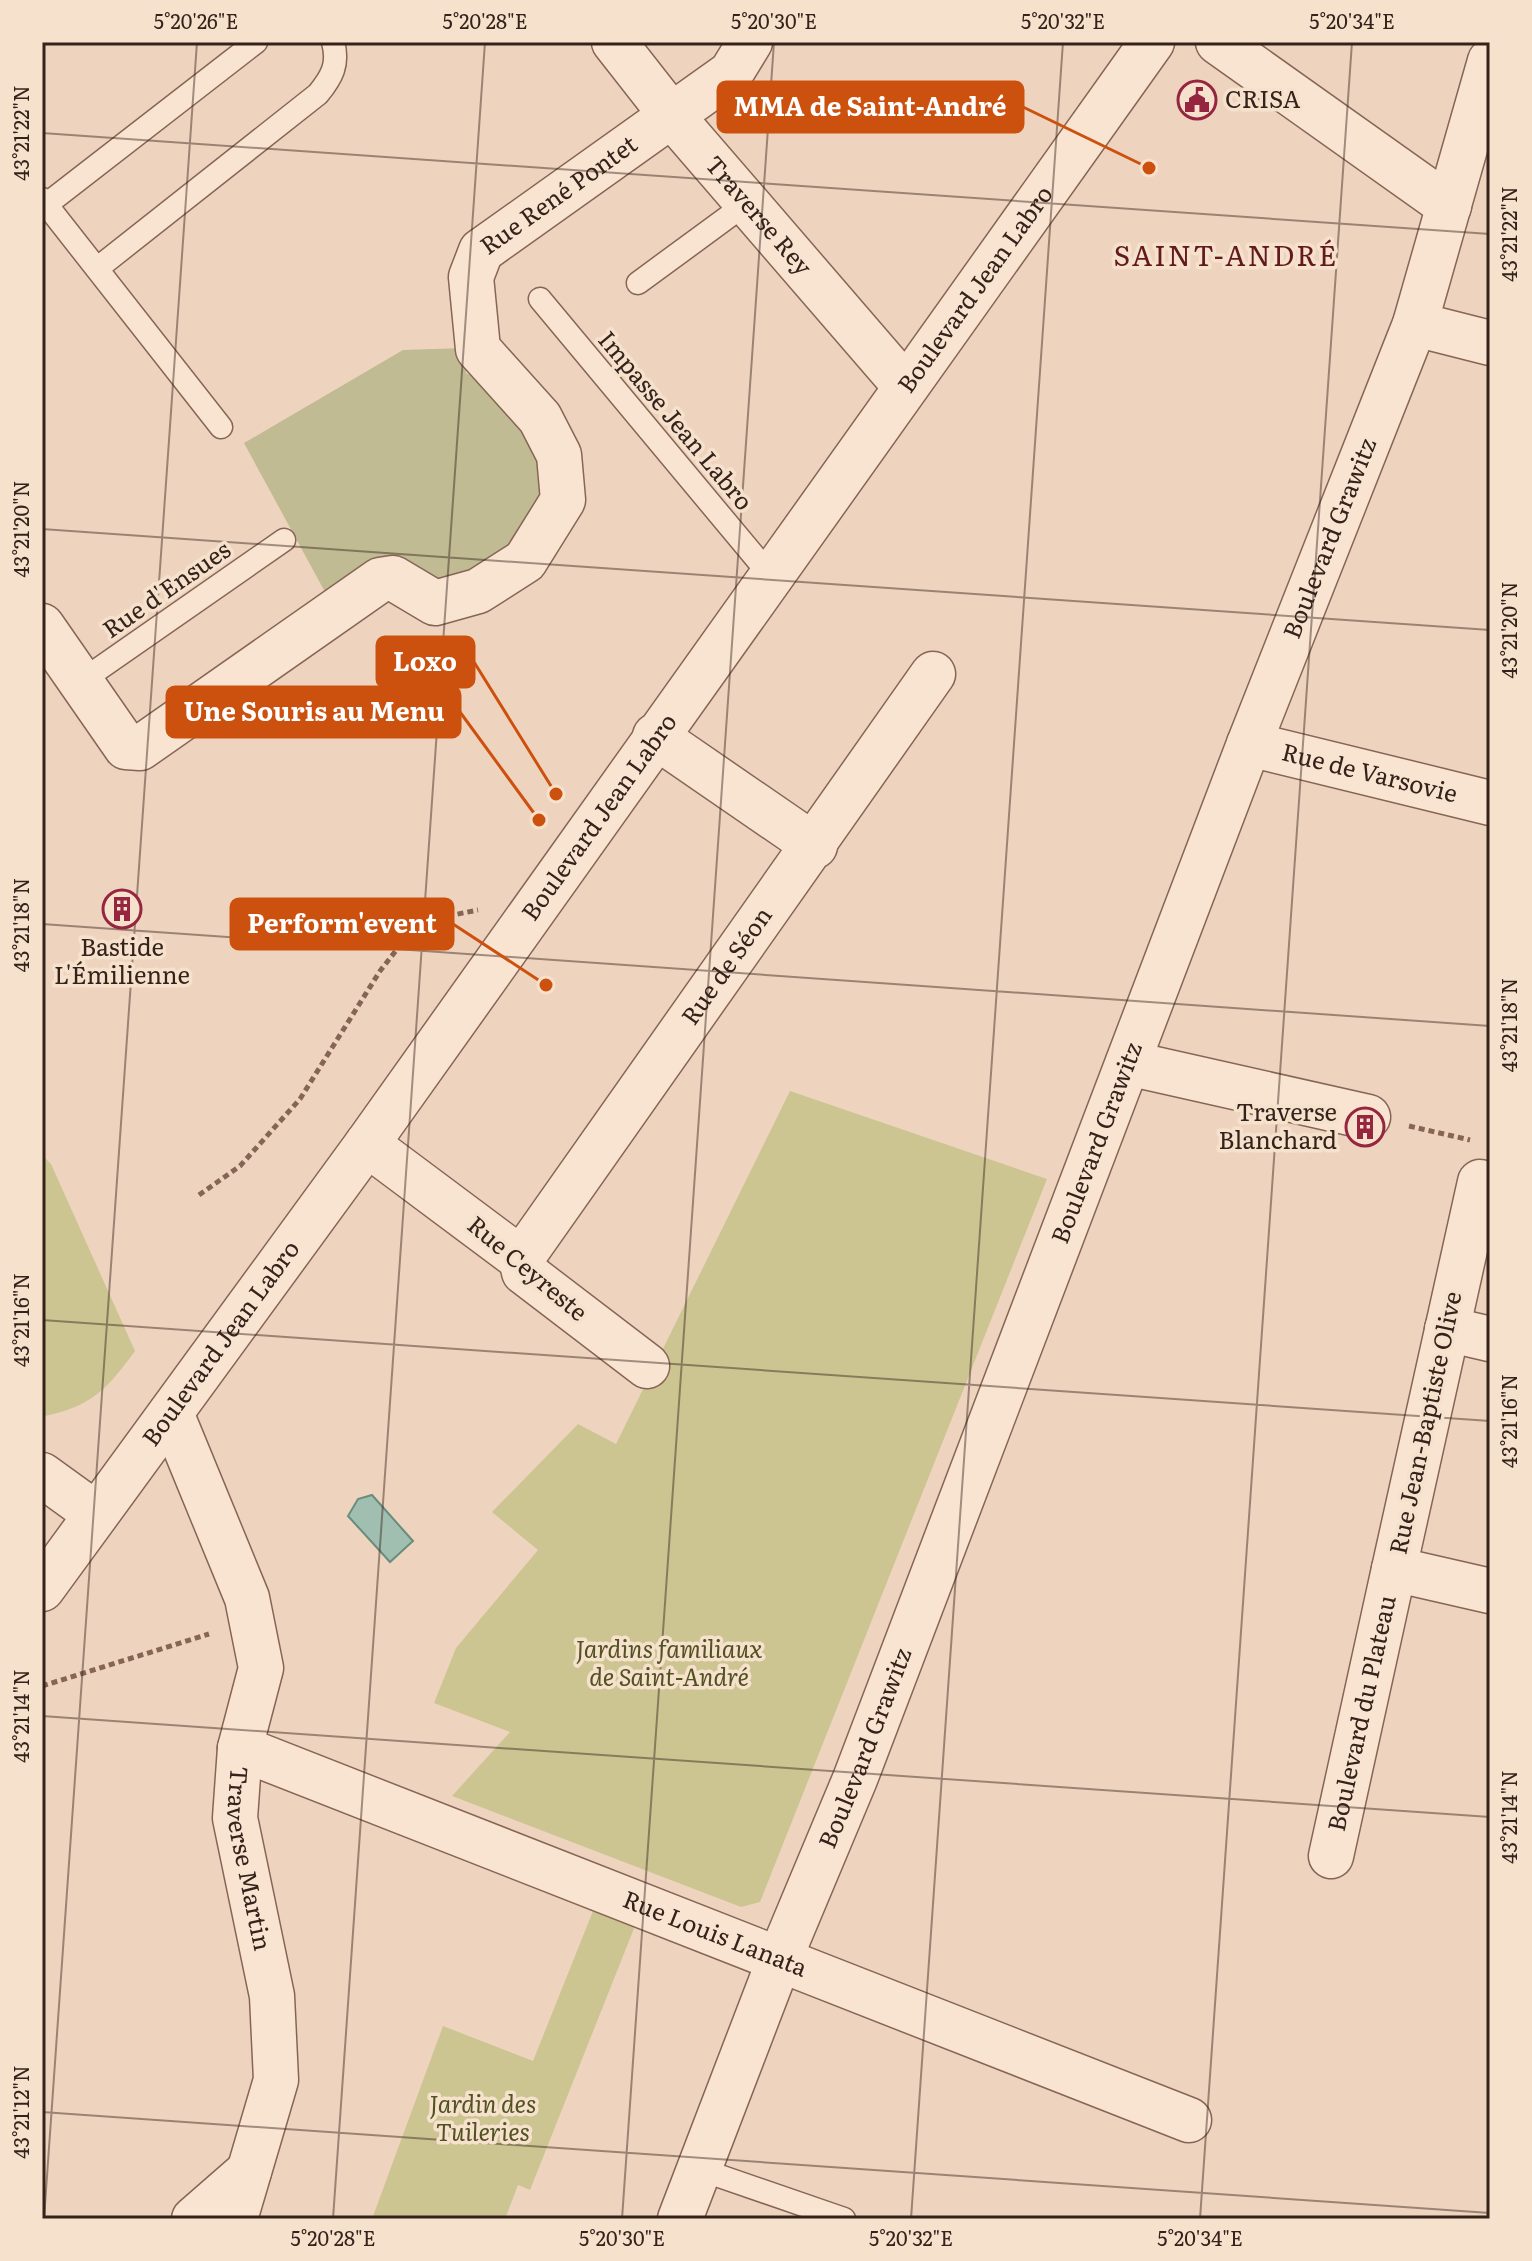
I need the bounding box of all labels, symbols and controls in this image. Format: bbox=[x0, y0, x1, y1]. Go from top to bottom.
text: 5°20'26"E bbox=[154, 5, 238, 35]
text: 5°20'28"E bbox=[443, 5, 527, 35]
text: 5°20'30"E bbox=[731, 5, 817, 35]
text: 5°20'32"E bbox=[1021, 5, 1105, 35]
text: 5°20'34"E bbox=[1309, 5, 1395, 35]
public building icon: CRISA bbox=[1176, 79, 1218, 121]
place label: CRISA bbox=[1225, 80, 1301, 115]
callout: MMA de Saint-André bbox=[718, 82, 1023, 132]
text: 43°21'22"N bbox=[5, 85, 35, 181]
text: MMA de Saint-André bbox=[734, 85, 1006, 124]
street label: Rue René Pontet bbox=[472, 125, 643, 262]
street label: Traverse Rey bbox=[698, 147, 822, 282]
street label: Boulevard Jean Labro bbox=[888, 177, 1060, 399]
text: 43°21'22"N bbox=[1493, 186, 1523, 282]
district label: SAINT-ANDRÉ bbox=[1114, 233, 1338, 275]
street label: Impasse Jean Labro bbox=[591, 322, 762, 517]
street label: Boulevard Grawitz bbox=[1272, 432, 1383, 643]
text: 43°21'20"N bbox=[5, 481, 35, 577]
street label: Rue d'Ensues bbox=[95, 531, 237, 645]
text: 43°21'20"N bbox=[1493, 582, 1523, 678]
callout: Loxo bbox=[377, 637, 474, 687]
text: Loxo bbox=[393, 640, 457, 679]
callout: Une Souris au Menu bbox=[167, 687, 460, 737]
text: Une Souris au Menu bbox=[183, 690, 445, 729]
street label: Boulevard Jean Labro bbox=[512, 705, 684, 927]
street label: Rue de Varsovie bbox=[1278, 733, 1462, 809]
text: 43°21'18"N bbox=[5, 878, 35, 972]
building icon: Bastide L'Émilienne bbox=[101, 888, 143, 930]
callout: Perform'event bbox=[231, 899, 453, 949]
street label: Rue de Séon bbox=[671, 899, 779, 1031]
text: Perform'event bbox=[247, 902, 437, 941]
place label: Bastide L'Émilienne bbox=[54, 928, 190, 991]
text: 43°21'18"N bbox=[1493, 978, 1523, 1072]
street label: Boulevard Grawitz bbox=[1041, 1036, 1149, 1248]
place label: Traverse Blanchard bbox=[1218, 1093, 1337, 1156]
building icon: Traverse Blanchard bbox=[1344, 1106, 1386, 1148]
street label: Rue Ceyreste bbox=[461, 1206, 596, 1328]
street label: Boulevard Jean Labro bbox=[132, 1232, 306, 1452]
text: 43°21'16"N bbox=[5, 1273, 35, 1367]
street label: Rue Jean-Baptiste Olive bbox=[1379, 1288, 1469, 1557]
text: 43°21'16"N bbox=[1493, 1374, 1523, 1468]
street label: Boulevard du Plateau bbox=[1317, 1591, 1403, 1834]
park label: Jardins familiaux de Saint-André bbox=[576, 1630, 763, 1693]
street label: Boulevard Grawitz bbox=[808, 1642, 919, 1853]
text: 43°21'14"N bbox=[5, 1669, 35, 1763]
street label: Traverse Martin bbox=[220, 1765, 282, 1954]
text: 43°21'14"N bbox=[1493, 1770, 1523, 1864]
street label: Rue Louis Lanata bbox=[618, 1880, 813, 1984]
text: 43°21'12"N bbox=[5, 2065, 35, 2159]
park label: Jardin des Tuileries bbox=[430, 2085, 536, 2148]
text: 5°20'28"E bbox=[291, 2222, 375, 2252]
text: 5°20'30"E bbox=[579, 2222, 665, 2252]
text: 5°20'32"E bbox=[869, 2222, 953, 2252]
text: 5°20'34"E bbox=[1157, 2222, 1243, 2252]

